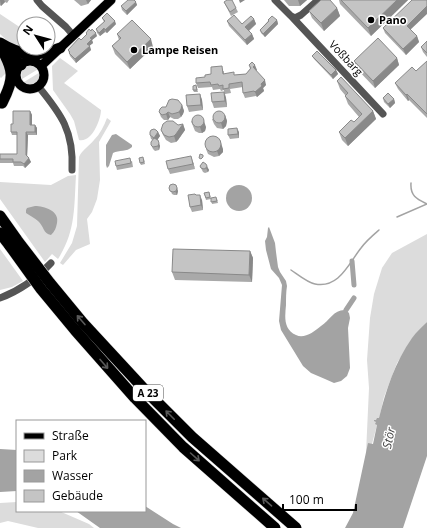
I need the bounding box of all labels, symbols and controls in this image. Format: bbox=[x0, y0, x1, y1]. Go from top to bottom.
place label: Pano bbox=[379, 12, 407, 27]
marker: Pano bbox=[366, 15, 376, 25]
north arrow bbox=[16, 16, 56, 56]
text: N bbox=[19, 22, 36, 38]
street label: Voßbarg bbox=[326, 37, 367, 79]
place label: Lampe Reisen bbox=[142, 42, 218, 57]
marker: Lampe Reisen bbox=[129, 45, 139, 55]
one-way arrow bbox=[77, 315, 86, 326]
one-way arrow bbox=[100, 358, 109, 369]
road number: A 23 bbox=[133, 385, 163, 401]
one-way arrow bbox=[165, 410, 175, 420]
legend bbox=[16, 420, 146, 512]
water label: Stör bbox=[378, 424, 399, 450]
text: Straße bbox=[52, 427, 89, 444]
text: Park bbox=[52, 447, 78, 464]
one-way arrow bbox=[189, 452, 199, 461]
text: Wasser bbox=[52, 467, 93, 484]
scale bar bbox=[283, 486, 356, 512]
text: Gebäude bbox=[52, 487, 103, 504]
text: 100 m bbox=[289, 491, 324, 508]
one-way arrow bbox=[261, 498, 272, 507]

